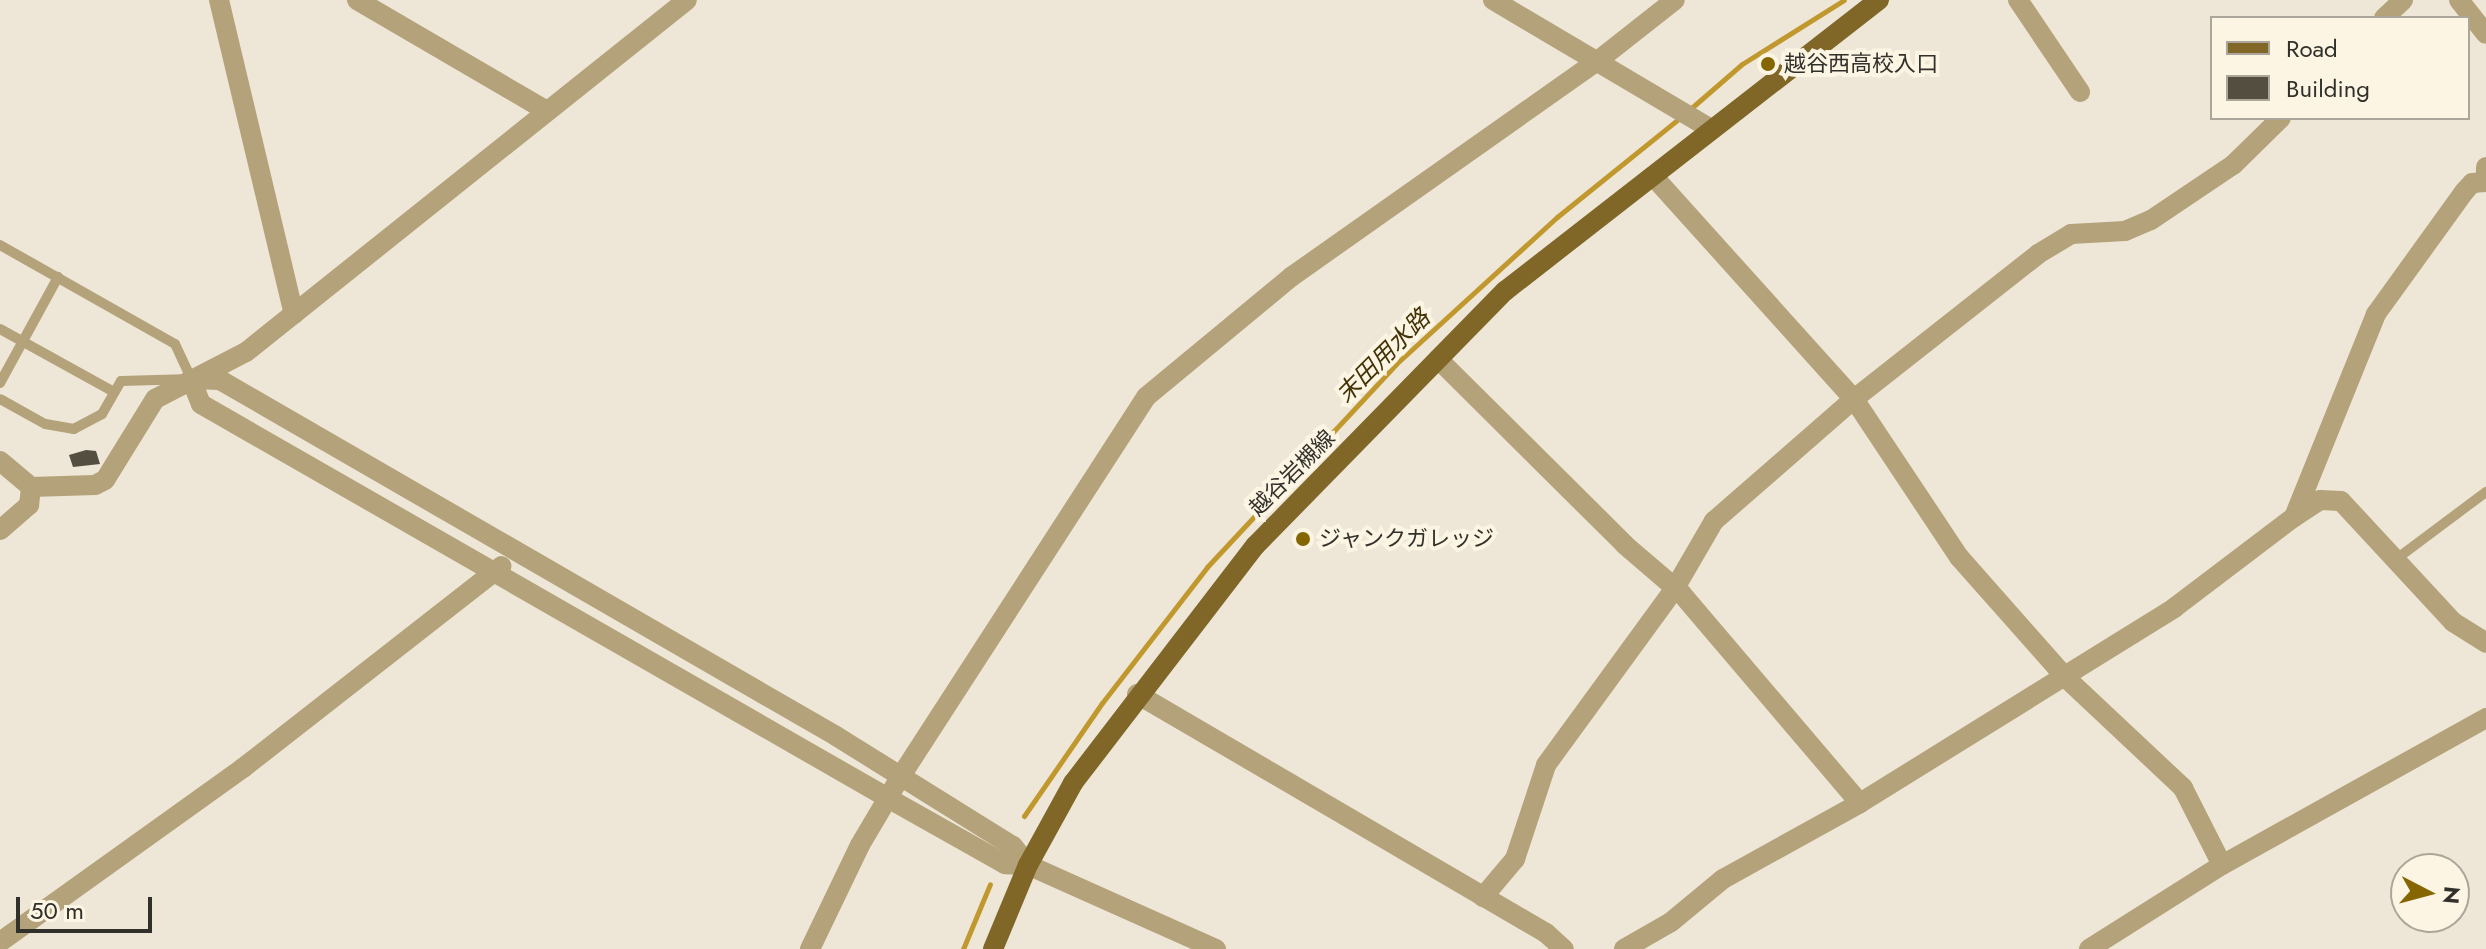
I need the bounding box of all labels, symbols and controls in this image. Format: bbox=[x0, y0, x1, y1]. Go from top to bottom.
legend bbox=[2210, 16, 2470, 120]
text: Road bbox=[2286, 31, 2338, 66]
place label: 越谷西高校入口 bbox=[1784, 51, 1938, 77]
marker: 越谷西高校入口 bbox=[1759, 55, 1777, 73]
text: Building bbox=[2286, 71, 2370, 106]
water label: 末田用水路 bbox=[1330, 303, 1436, 409]
street label: 越谷岩槻線 bbox=[1244, 425, 1340, 521]
place label: ジャンクガレッジ bbox=[1319, 526, 1495, 552]
marker: ジャンクガレッジ bbox=[1294, 530, 1312, 548]
north arrow bbox=[2390, 853, 2470, 933]
scale bar bbox=[20, 881, 156, 931]
text: N bbox=[2435, 885, 2469, 906]
text: 50 m bbox=[30, 893, 84, 928]

